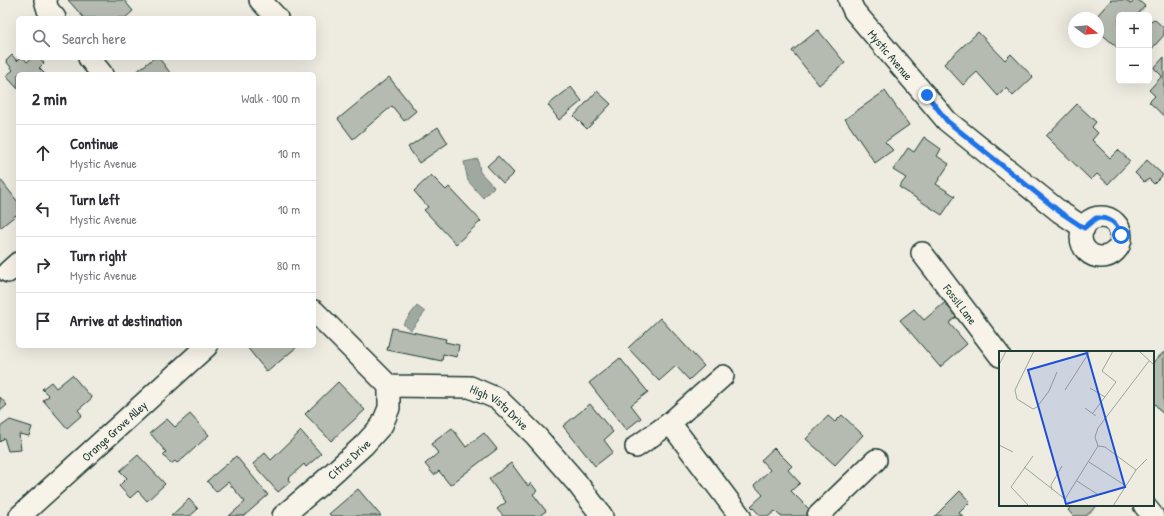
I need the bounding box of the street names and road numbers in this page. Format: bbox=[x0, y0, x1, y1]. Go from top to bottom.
street label: Mystic Avenue bbox=[864, 25, 917, 84]
street label: Fossil Lane bbox=[939, 279, 982, 328]
street label: High Vista Drive bbox=[468, 380, 533, 433]
street label: Orange Grove Alley bbox=[78, 396, 150, 465]
street label: Citrus Drive bbox=[323, 435, 374, 483]

